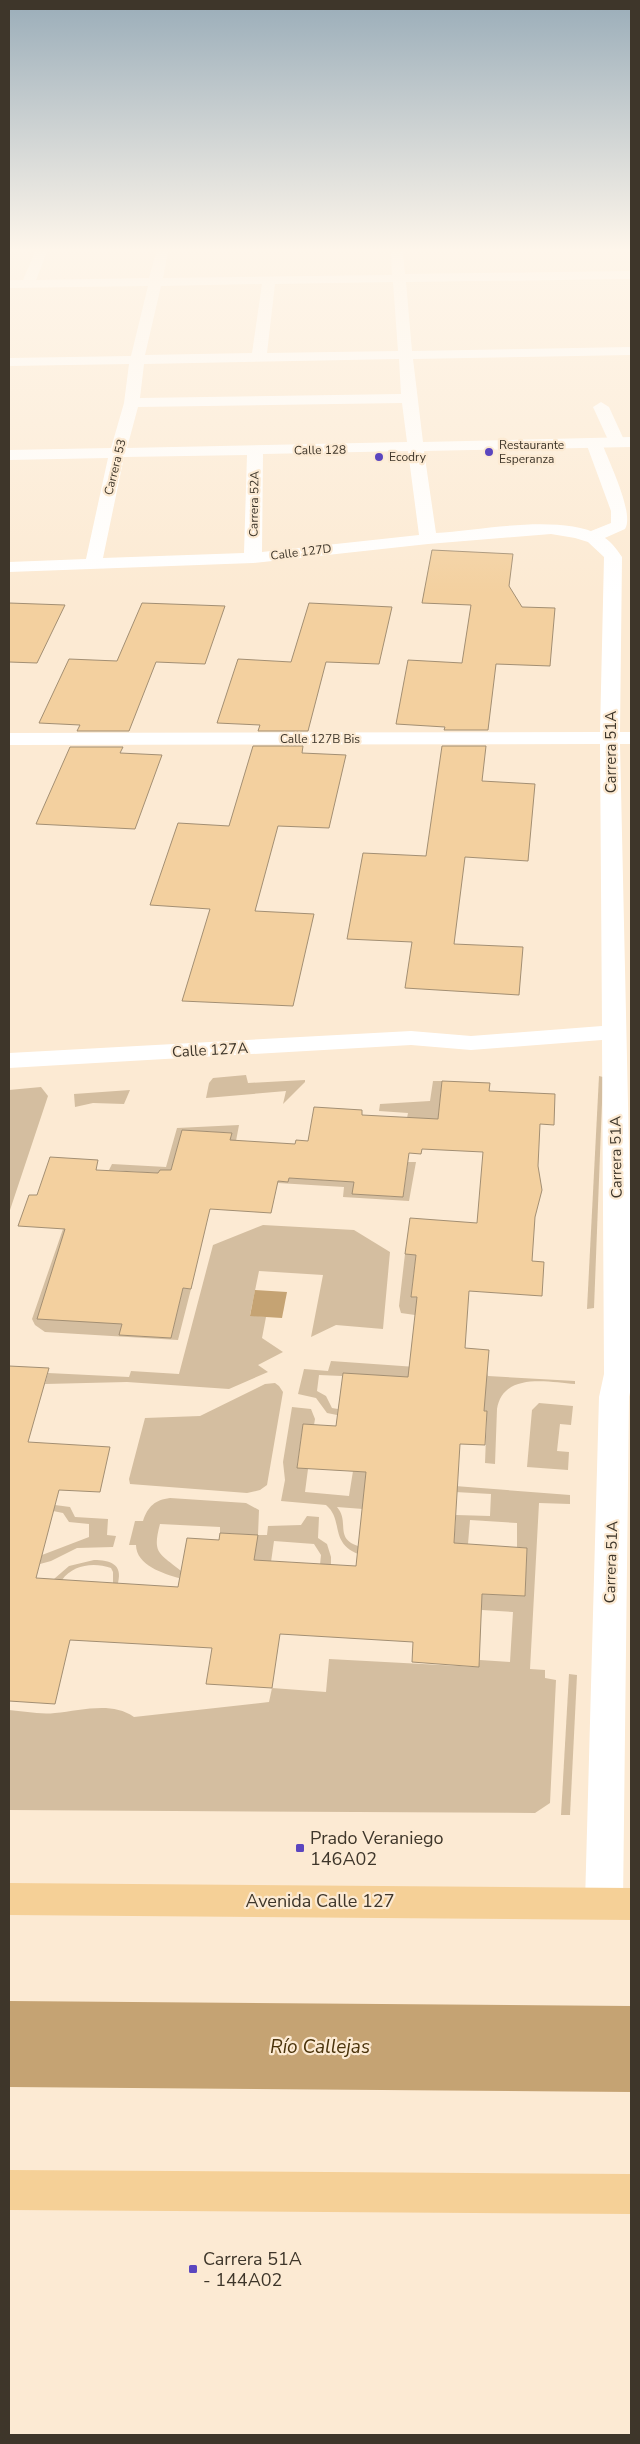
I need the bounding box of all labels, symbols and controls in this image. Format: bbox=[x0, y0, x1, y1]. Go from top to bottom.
street label: Carrera 53 bbox=[100, 437, 130, 497]
place label: Restaurante Esperanza bbox=[499, 437, 564, 467]
street label: Calle 128 bbox=[294, 442, 346, 458]
marker: Restaurante Esperanza bbox=[483, 446, 495, 458]
place label: Ecodry bbox=[389, 449, 427, 465]
marker: Ecodry bbox=[373, 451, 385, 463]
street label: Carrera 52A bbox=[245, 471, 263, 537]
street label: Calle 127D bbox=[270, 540, 332, 564]
street label: Carrera 51A bbox=[601, 711, 621, 793]
street label: Calle 127B Bis bbox=[280, 731, 360, 747]
street label: Calle 127A bbox=[171, 1038, 249, 1062]
street label: Carrera 51A bbox=[605, 1116, 627, 1198]
street label: Carrera 51A bbox=[600, 1520, 622, 1604]
place label: Prado Veraniego 146A02 bbox=[310, 1826, 444, 1871]
marker: Prado Veraniego 146A02 bbox=[294, 1842, 306, 1854]
street label: Avenida Calle 127 bbox=[246, 1889, 394, 1913]
water label: Río Callejas bbox=[270, 2034, 370, 2060]
place label: Carrera 51A - 144A02 bbox=[203, 2247, 302, 2292]
marker: Carrera 51A - 144A02 bbox=[187, 2263, 199, 2275]

